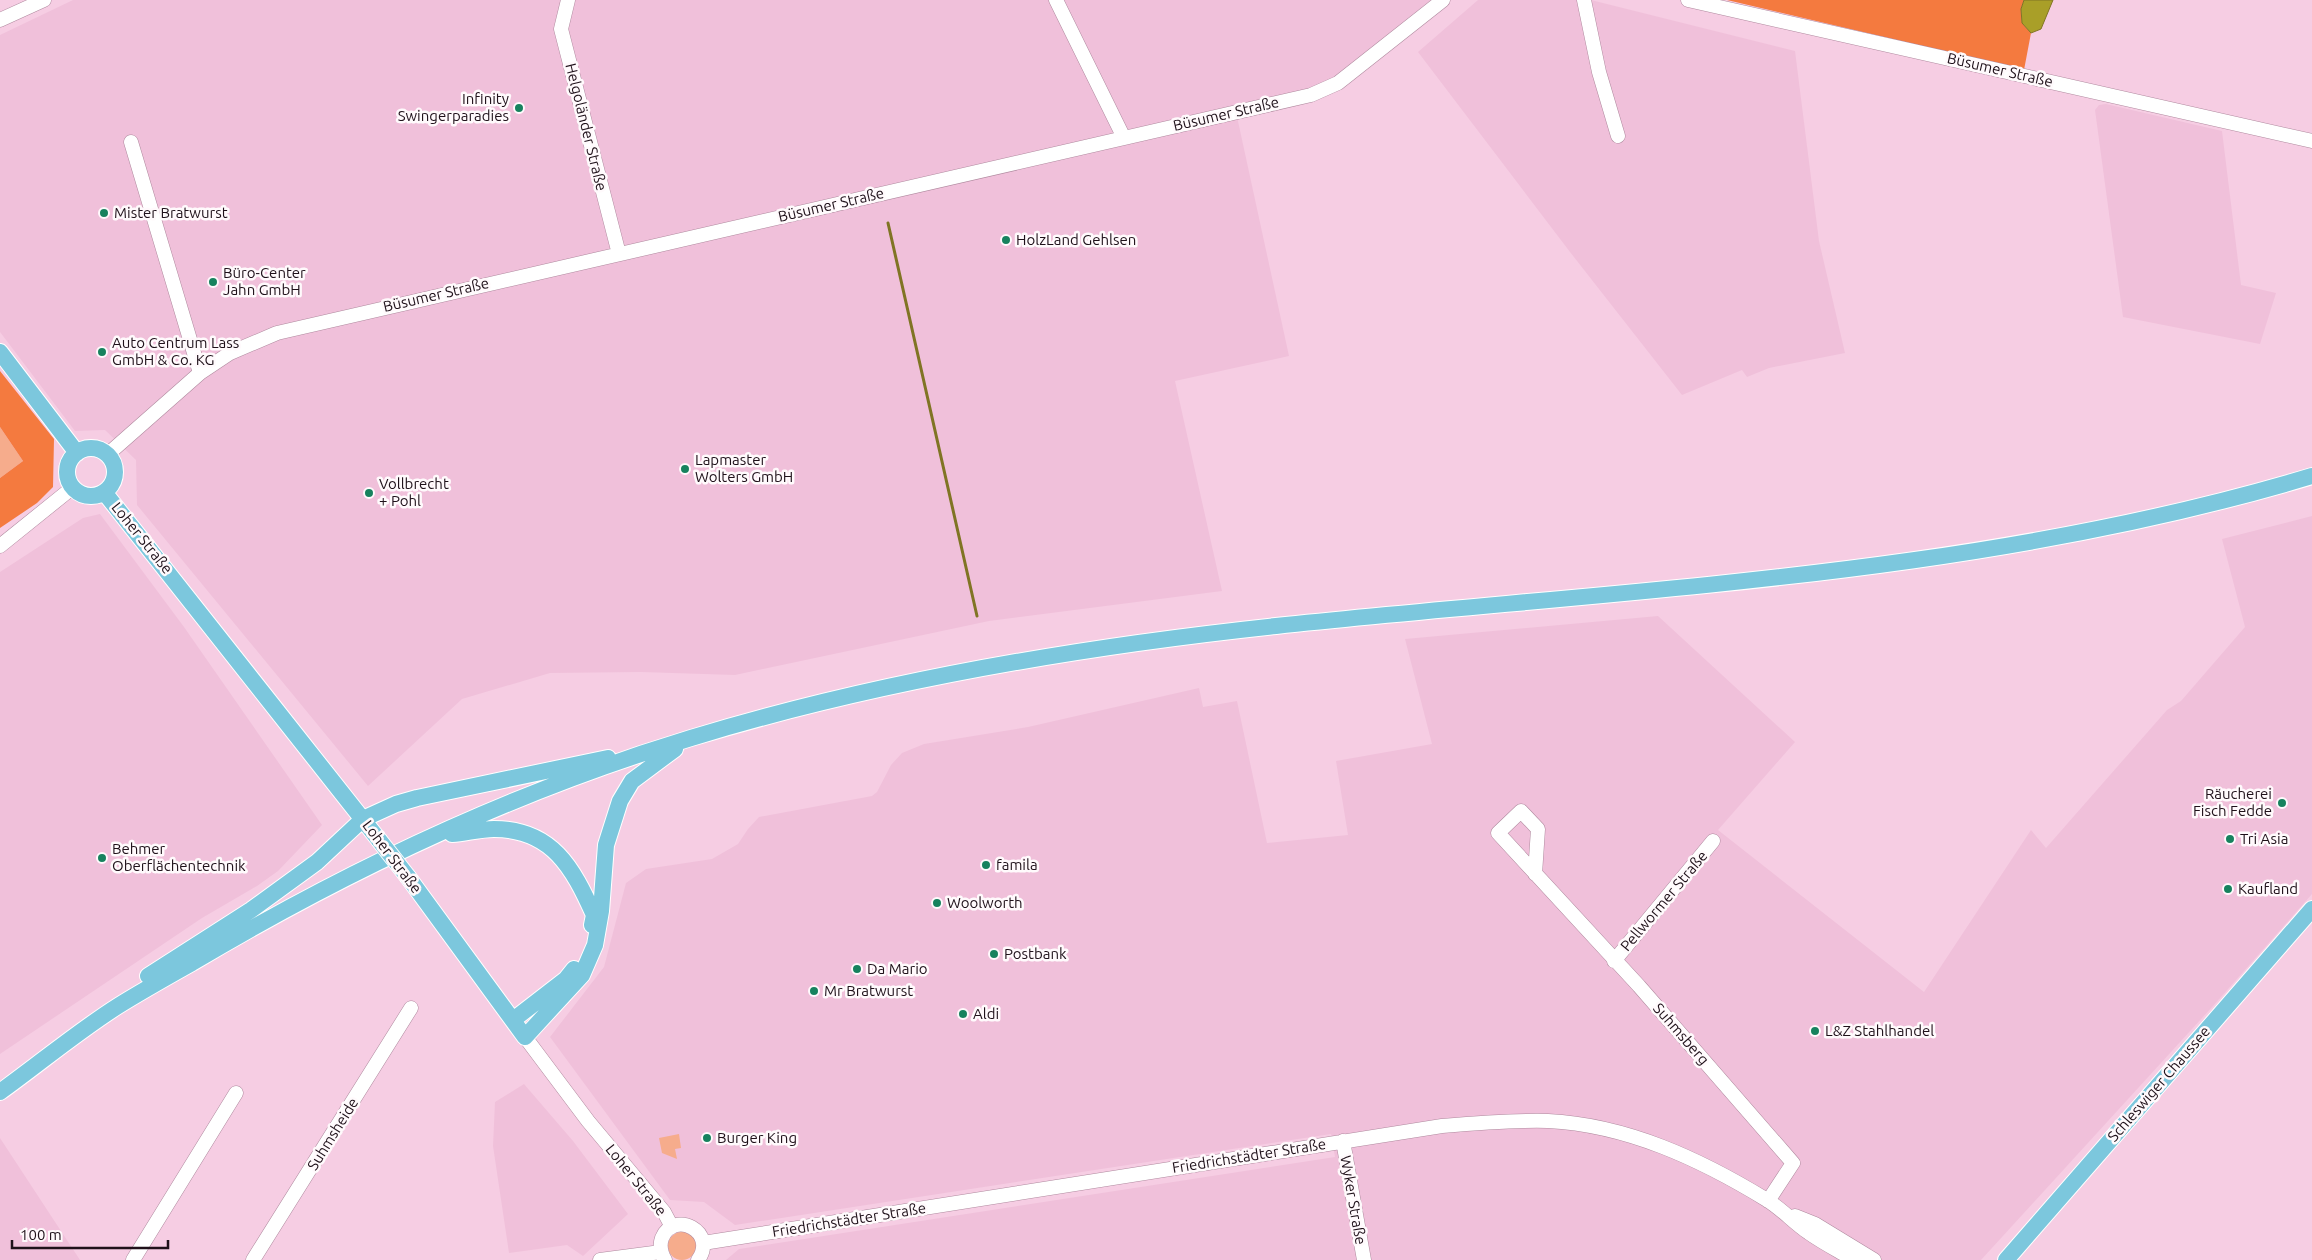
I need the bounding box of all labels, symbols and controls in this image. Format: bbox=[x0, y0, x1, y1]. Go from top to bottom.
street label: Büsumer Straße bbox=[1946, 49, 2055, 90]
street label: Helgoländer Straße bbox=[562, 61, 611, 192]
place label: Infinity Swingerparadies bbox=[398, 90, 509, 124]
street label: Büsumer Straße bbox=[1171, 93, 1280, 134]
marker: Infinity Swingerparadies bbox=[513, 102, 525, 114]
street label: Büsumer Straße bbox=[776, 184, 885, 225]
place label: Mister Bratwurst bbox=[114, 204, 228, 221]
marker: Mister Bratwurst bbox=[98, 207, 110, 219]
place label: HolzLand Gehlsen bbox=[1016, 231, 1136, 248]
marker: HolzLand Gehlsen bbox=[1000, 234, 1012, 246]
place label: Büro-Center Jahn GmbH bbox=[223, 264, 306, 298]
street label: Büsumer Straße bbox=[381, 274, 490, 315]
marker: Büro-Center Jahn GmbH bbox=[207, 276, 219, 288]
place label: Auto Centrum Lass GmbH & Co. KG bbox=[112, 334, 239, 368]
marker: Auto Centrum Lass GmbH & Co. KG bbox=[96, 346, 108, 358]
place label: Lapmaster Wolters GmbH bbox=[695, 451, 793, 485]
marker: Lapmaster Wolters GmbH bbox=[679, 463, 691, 475]
place label: Vollbrecht + Pohl bbox=[379, 475, 449, 509]
marker: Vollbrecht + Pohl bbox=[363, 487, 375, 499]
street label: Loher Straße bbox=[108, 499, 176, 577]
place label: Räucherei Fisch Fedde bbox=[2193, 785, 2272, 819]
marker: Räucherei Fisch Fedde bbox=[2276, 797, 2288, 809]
street label: Loher Straße bbox=[359, 817, 425, 896]
place label: Tri Asia bbox=[2240, 830, 2288, 847]
marker: Tri Asia bbox=[2224, 833, 2236, 845]
place label: Behmer Oberflächentechnik bbox=[112, 840, 246, 874]
street label: Pellwormer Straße bbox=[1617, 847, 1711, 954]
marker: Behmer Oberflächentechnik bbox=[96, 852, 108, 864]
place label: famila bbox=[996, 856, 1038, 873]
marker: famila bbox=[980, 859, 992, 871]
place label: Kaufland bbox=[2238, 880, 2298, 897]
marker: Kaufland bbox=[2222, 883, 2234, 895]
place label: Woolworth bbox=[947, 894, 1023, 911]
marker: Woolworth bbox=[931, 897, 943, 909]
place label: Postbank bbox=[1004, 945, 1067, 962]
marker: Postbank bbox=[988, 948, 1000, 960]
place label: Da Mario bbox=[867, 960, 928, 977]
marker: Da Mario bbox=[851, 963, 863, 975]
place label: Mr Bratwurst bbox=[824, 982, 913, 999]
marker: Mr Bratwurst bbox=[808, 985, 820, 997]
street label: Suhmsberg bbox=[1650, 999, 1713, 1068]
place label: Aldi bbox=[973, 1005, 999, 1022]
marker: Aldi bbox=[957, 1008, 969, 1020]
place label: L&Z Stahlhandel bbox=[1825, 1022, 1934, 1039]
street label: Schleswiger Chaussee bbox=[2104, 1023, 2213, 1145]
marker: L&Z Stahlhandel bbox=[1809, 1025, 1821, 1037]
street label: Suhmsheide bbox=[304, 1094, 362, 1173]
place label: Burger King bbox=[717, 1129, 797, 1146]
marker: Burger King bbox=[701, 1132, 713, 1144]
street label: Friedrichstädter Straße bbox=[1171, 1135, 1327, 1176]
street label: Loher Straße bbox=[602, 1141, 670, 1219]
street label: Wyker Straße bbox=[1337, 1154, 1370, 1246]
street label: Friedrichstädter Straße bbox=[771, 1199, 927, 1240]
scale bar bbox=[12, 1218, 169, 1250]
text: 100 m bbox=[20, 1226, 62, 1243]

